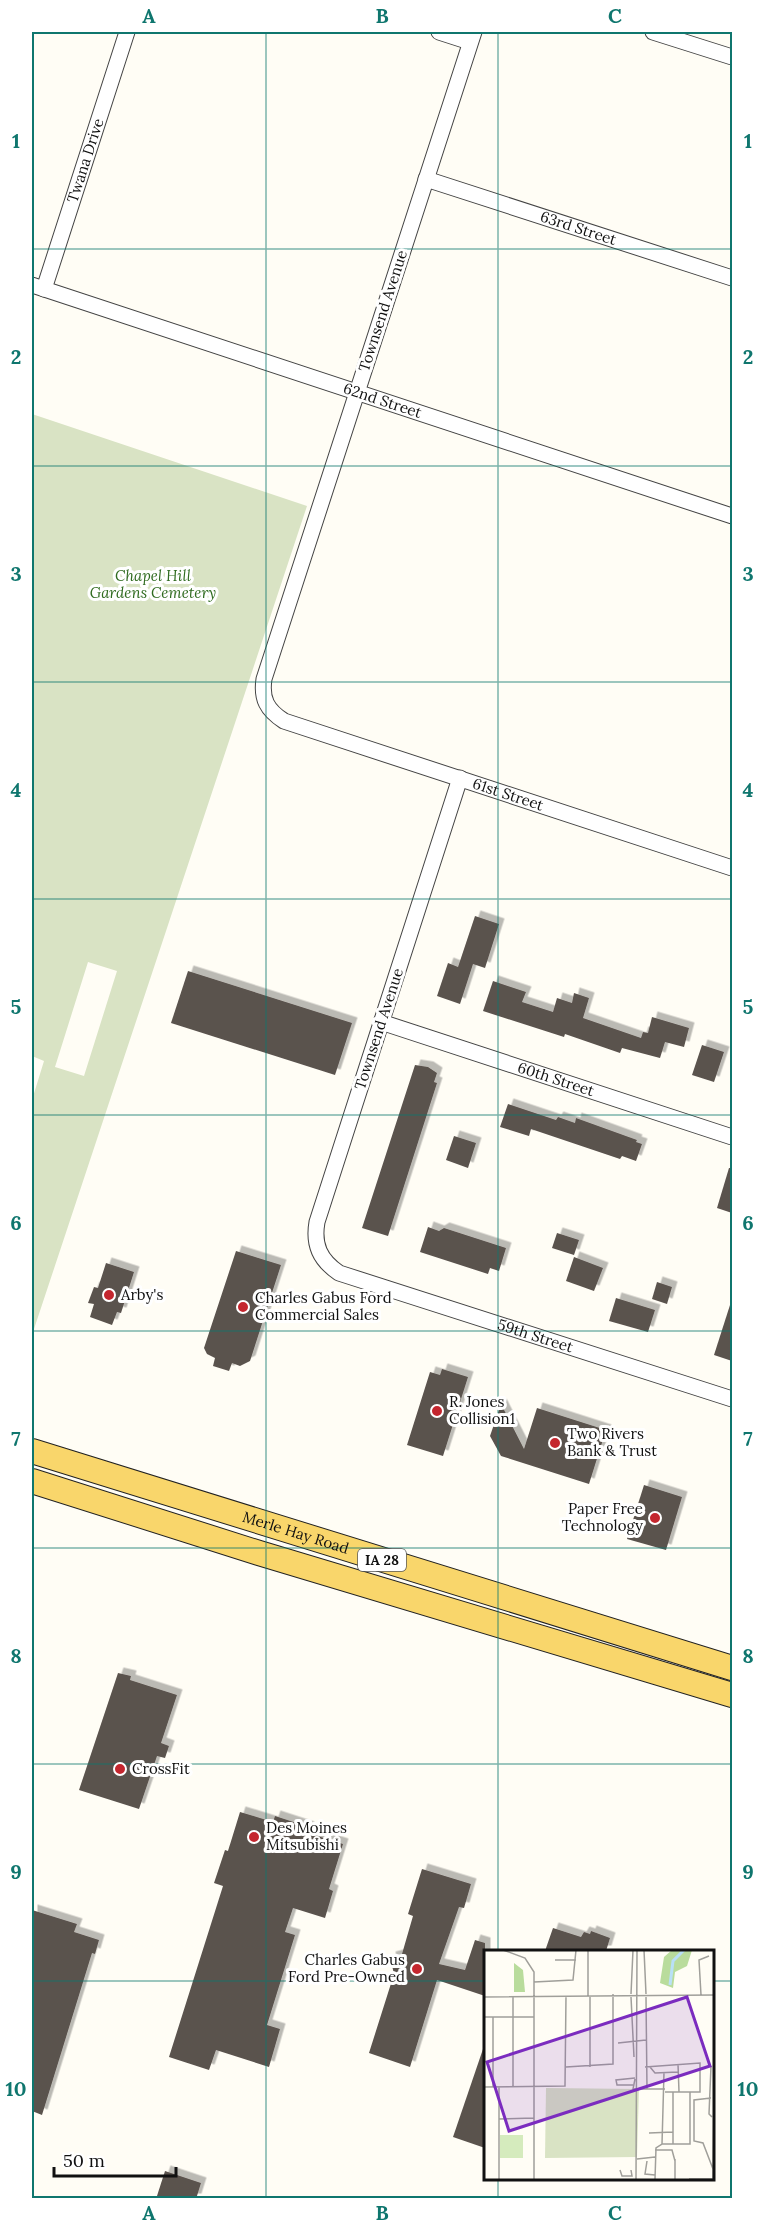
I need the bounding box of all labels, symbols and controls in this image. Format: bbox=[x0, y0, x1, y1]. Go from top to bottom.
text: A bbox=[142, 3, 156, 28]
text: B bbox=[375, 3, 389, 28]
text: C bbox=[608, 3, 622, 28]
street label: Twana Drive bbox=[63, 116, 108, 205]
text: 1 bbox=[12, 128, 20, 153]
text: 1 bbox=[744, 128, 752, 153]
street label: 63rd Street bbox=[538, 207, 619, 249]
street label: Townsend Avenue bbox=[354, 248, 411, 374]
text: 2 bbox=[11, 344, 21, 369]
text: 2 bbox=[743, 344, 753, 369]
street label: 62nd Street bbox=[341, 378, 424, 422]
text: 3 bbox=[10, 561, 22, 586]
text: 3 bbox=[742, 561, 754, 586]
park label: Chapel Hill Gardens Cemetery bbox=[90, 566, 216, 602]
street label: 61st Street bbox=[470, 774, 546, 815]
text: 4 bbox=[11, 777, 22, 802]
text: 4 bbox=[743, 777, 754, 802]
street label: Townsend Avenue bbox=[350, 966, 407, 1092]
text: 5 bbox=[11, 994, 22, 1019]
text: 5 bbox=[743, 994, 754, 1019]
street label: 60th Street bbox=[515, 1057, 597, 1100]
text: 6 bbox=[10, 1210, 22, 1235]
text: 6 bbox=[742, 1210, 754, 1235]
place label: Arby's bbox=[120, 1285, 163, 1304]
marker: Arby's bbox=[102, 1288, 116, 1302]
place label: Charles Gabus Ford Commercial Sales bbox=[255, 1288, 392, 1324]
marker: Charles Gabus Ford Commercial Sales bbox=[236, 1300, 250, 1314]
street label: 59th Street bbox=[495, 1314, 576, 1356]
place label: R. Jones Collision1 bbox=[449, 1392, 515, 1428]
marker: R. Jones Collision1 bbox=[430, 1404, 444, 1418]
place label: Two Rivers Bank & Trust bbox=[567, 1424, 657, 1460]
text: 7 bbox=[11, 1426, 21, 1451]
text: 7 bbox=[743, 1426, 753, 1451]
marker: Two Rivers Bank & Trust bbox=[548, 1436, 562, 1450]
place label: Paper Free Technology bbox=[562, 1499, 643, 1535]
street label: Merle Hay Road bbox=[240, 1507, 351, 1558]
marker: Paper Free Technology bbox=[648, 1511, 662, 1525]
road number: IA 28 bbox=[358, 1549, 406, 1571]
text: 8 bbox=[10, 1643, 22, 1668]
text: 8 bbox=[742, 1643, 754, 1668]
place label: CrossFit bbox=[132, 1759, 190, 1778]
marker: CrossFit bbox=[113, 1762, 127, 1776]
place label: Des Moines Mitsubishi bbox=[266, 1818, 347, 1854]
marker: Des Moines Mitsubishi bbox=[247, 1830, 261, 1844]
text: 9 bbox=[10, 1859, 22, 1884]
text: 9 bbox=[742, 1859, 754, 1884]
place label: Charles Gabus Ford Pre-Owned bbox=[288, 1950, 405, 1986]
inset map bbox=[484, 1950, 713, 2179]
marker: Charles Gabus Ford Pre-Owned bbox=[410, 1962, 424, 1976]
text: 10 bbox=[6, 2076, 26, 2101]
text: 10 bbox=[738, 2076, 758, 2101]
scale bar bbox=[54, 2140, 176, 2178]
text: 50 m bbox=[63, 2149, 105, 2172]
text: A bbox=[142, 2200, 156, 2225]
text: B bbox=[375, 2200, 389, 2225]
text: C bbox=[608, 2200, 622, 2225]

